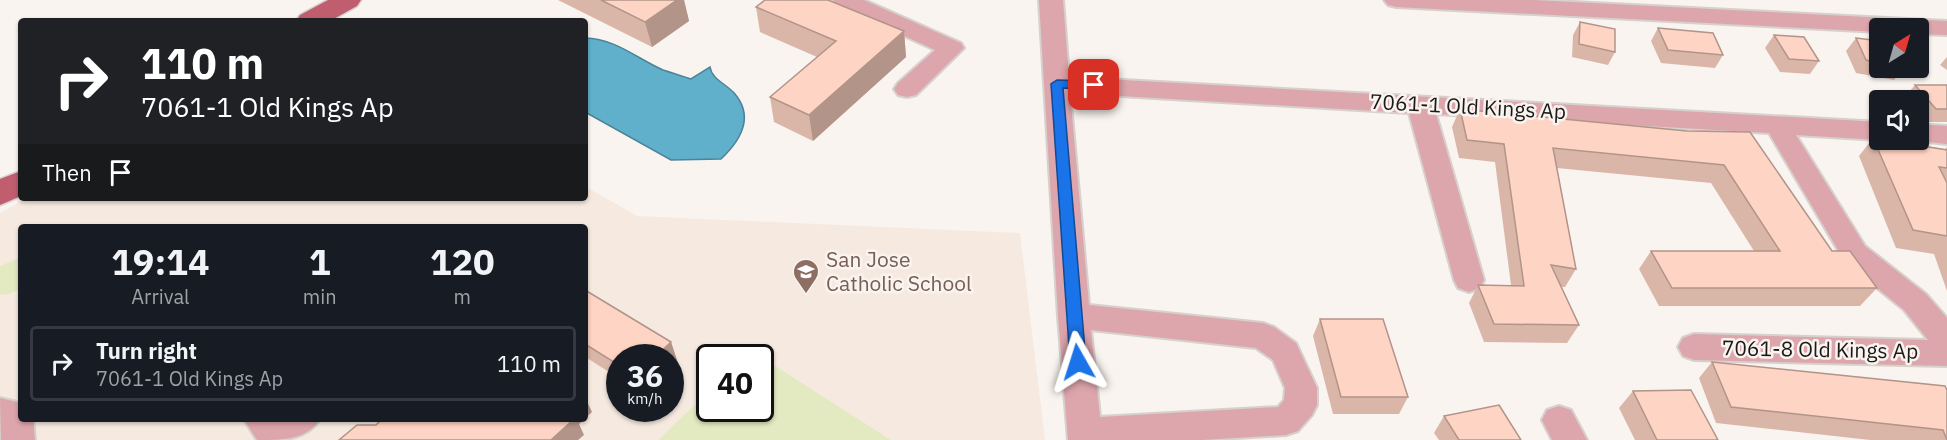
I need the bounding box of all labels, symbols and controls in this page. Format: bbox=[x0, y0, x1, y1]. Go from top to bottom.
north arrow bbox=[1869, 18, 1929, 78]
map controls bbox=[1869, 18, 1929, 150]
text: 110 m bbox=[141, 36, 264, 91]
icon: right bbox=[42, 42, 120, 120]
pin bbox=[1068, 59, 1119, 110]
icon: arrive bbox=[1077, 68, 1110, 101]
street label: 7061-1 Old Kings Ap bbox=[1369, 87, 1567, 125]
text: 7061-1 Old Kings Ap bbox=[141, 89, 394, 124]
button: sound bbox=[1869, 90, 1929, 150]
icon: arrive bbox=[104, 156, 137, 189]
text: Then bbox=[42, 158, 92, 187]
text: 19:14 bbox=[111, 238, 210, 285]
text: 1 bbox=[309, 238, 331, 285]
text: 120 bbox=[430, 238, 495, 285]
place label: San Jose Catholic School bbox=[826, 245, 972, 297]
school or university icon: San Jose Catholic School bbox=[791, 257, 821, 295]
text: Arrival bbox=[131, 283, 190, 310]
text: min bbox=[303, 283, 337, 310]
text: m bbox=[454, 283, 471, 310]
position arrow bbox=[1046, 330, 1110, 394]
street label: 7061-8 Old Kings Ap bbox=[1722, 333, 1918, 365]
text: Turn right bbox=[96, 336, 197, 365]
speed limit sign: 40 bbox=[696, 344, 774, 422]
icon: right bbox=[45, 347, 78, 380]
text: 110 m bbox=[497, 349, 561, 378]
text: 36 bbox=[627, 356, 663, 395]
text: 7061-1 Old Kings Ap bbox=[96, 365, 283, 392]
text: km/h bbox=[627, 389, 663, 408]

